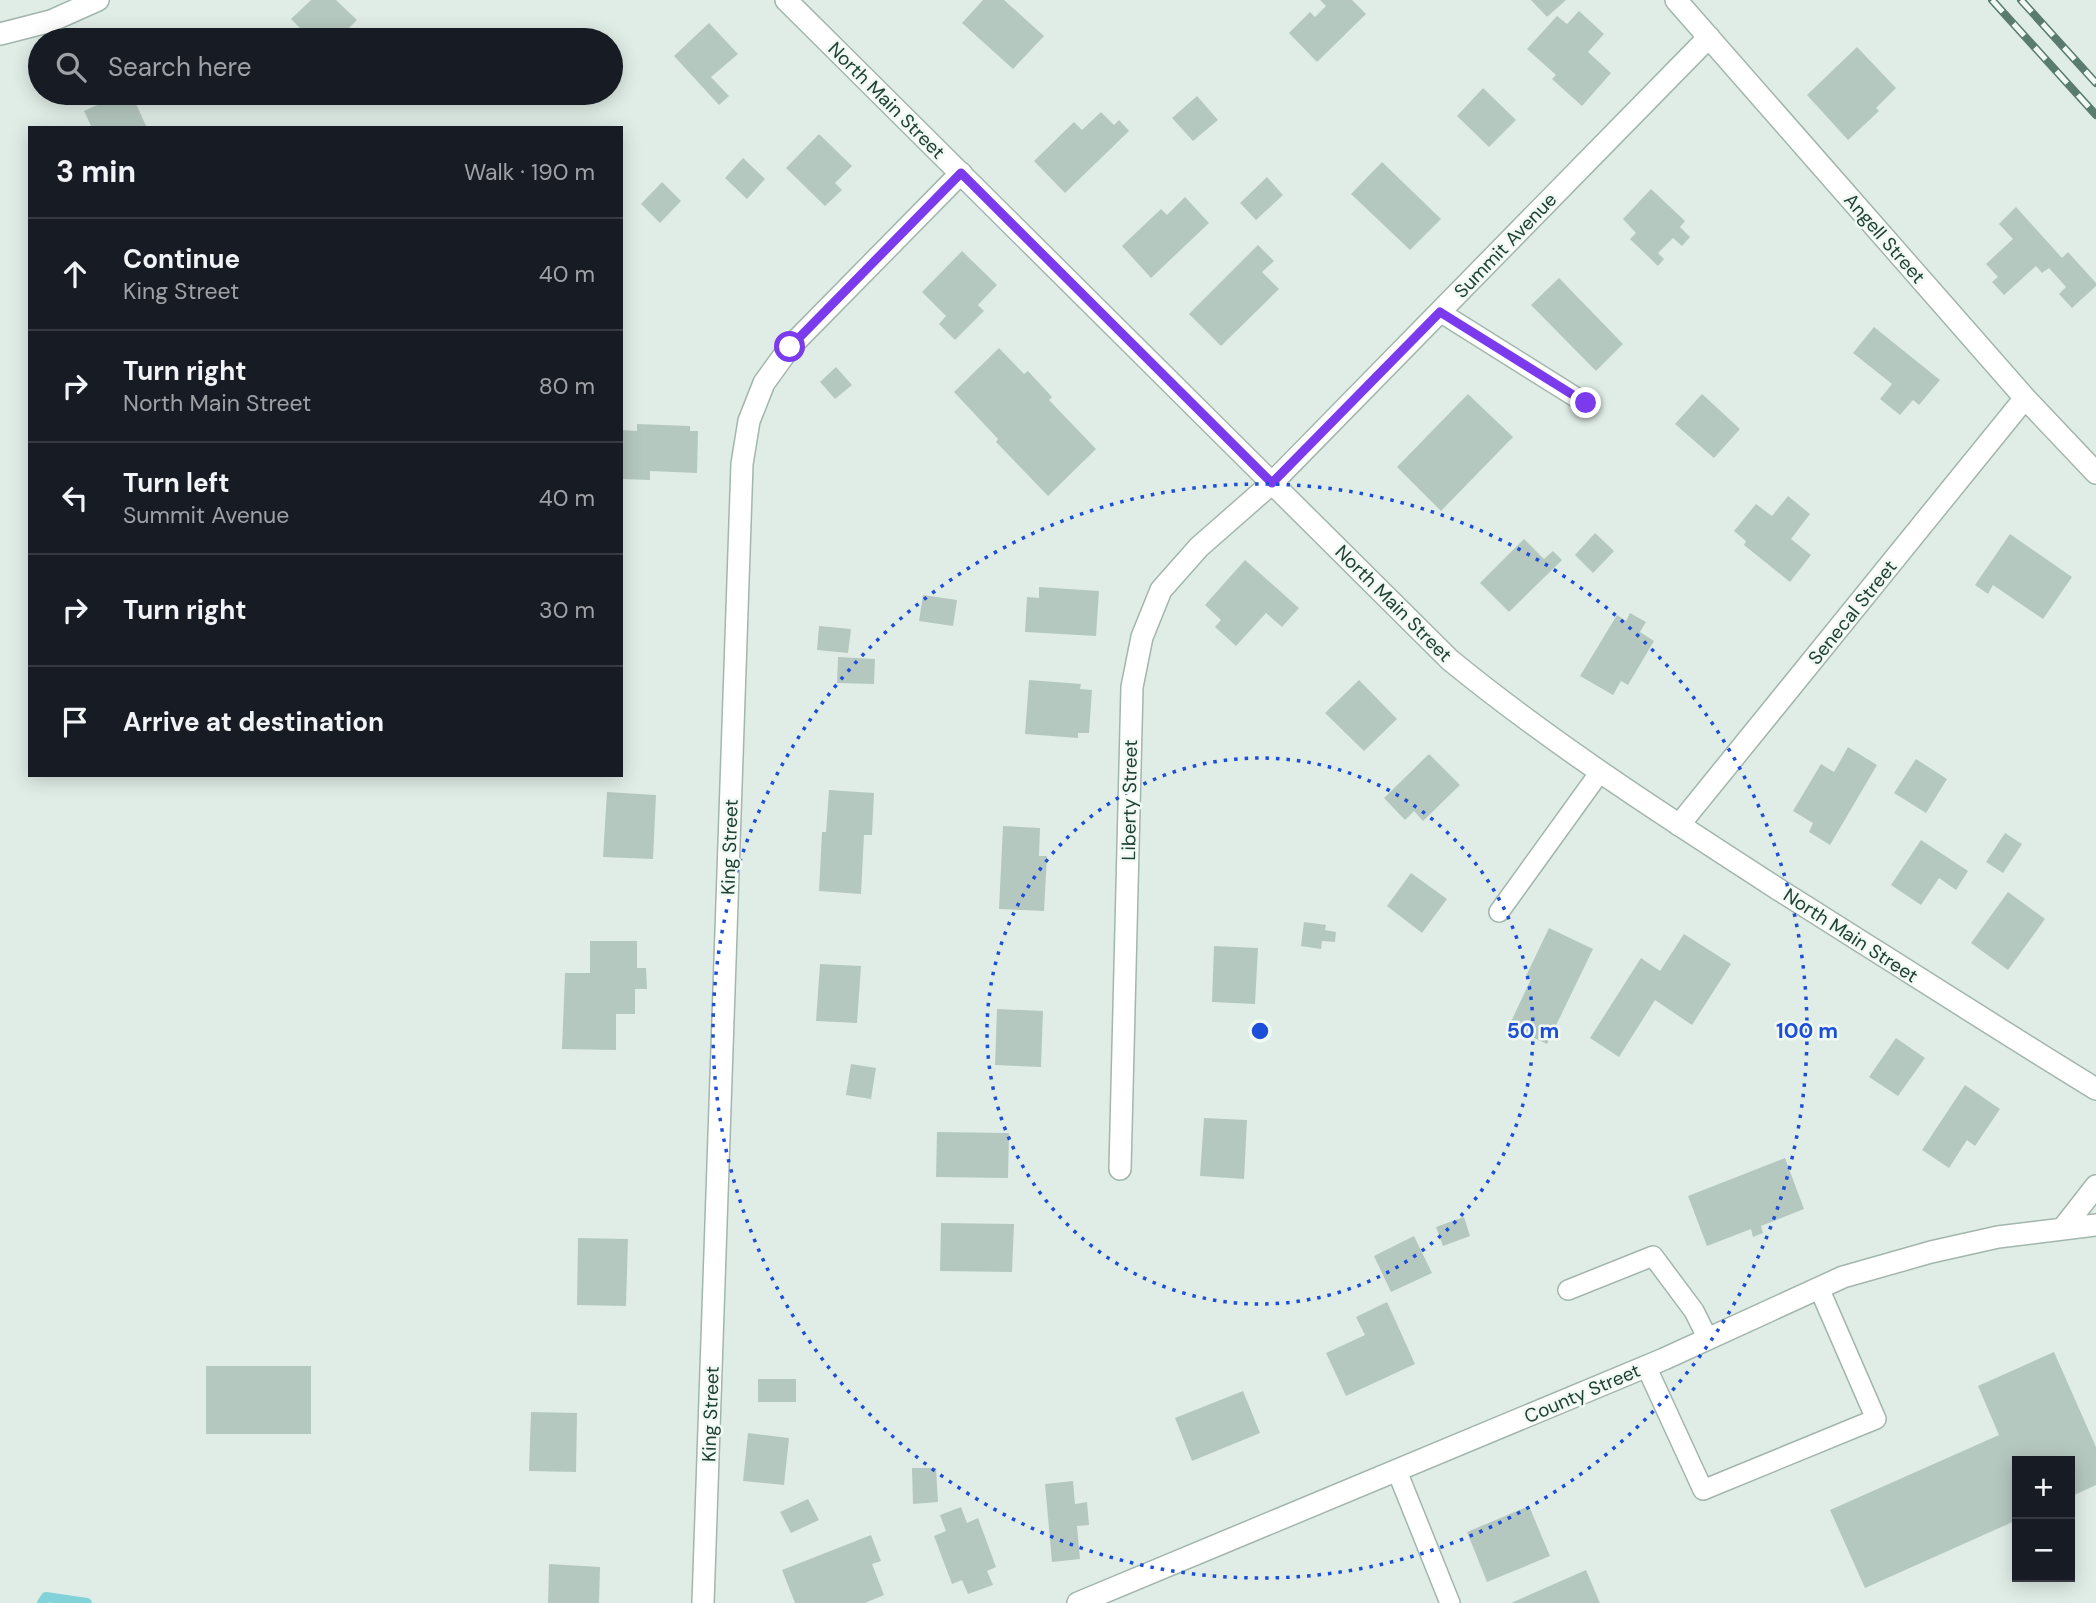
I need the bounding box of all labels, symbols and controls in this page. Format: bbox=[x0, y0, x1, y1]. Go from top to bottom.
search box bbox=[28, 28, 623, 105]
street label: North Main Street bbox=[823, 37, 950, 164]
icon: search bbox=[52, 48, 90, 86]
text: Search here bbox=[108, 50, 251, 84]
text: 3 min bbox=[56, 152, 136, 191]
text: Walk · 190 m bbox=[464, 157, 595, 187]
street label: Summit Avenue bbox=[1449, 187, 1562, 303]
street label: Angell Street bbox=[1838, 188, 1931, 289]
text: Continue bbox=[123, 242, 240, 276]
icon: ahead bbox=[56, 255, 94, 293]
text: 40 m bbox=[539, 259, 595, 289]
text: King Street bbox=[123, 276, 239, 306]
route start bbox=[774, 331, 805, 362]
text: Turn right bbox=[123, 354, 247, 388]
icon: right bbox=[56, 367, 94, 405]
text: 80 m bbox=[539, 371, 595, 401]
route end bbox=[1570, 387, 1601, 418]
text: North Main Street bbox=[123, 388, 311, 418]
text: Turn left bbox=[123, 466, 230, 500]
icon: left bbox=[56, 479, 94, 517]
text: 40 m bbox=[539, 483, 595, 513]
text: Summit Avenue bbox=[123, 500, 289, 530]
street label: North Main Street bbox=[1330, 540, 1457, 667]
street label: Senecal Street bbox=[1802, 555, 1902, 670]
icon: right bbox=[56, 591, 94, 629]
text: Turn right bbox=[123, 593, 247, 627]
text: 30 m bbox=[539, 595, 595, 625]
icon: arrive bbox=[56, 703, 94, 741]
text: Arrive at destination bbox=[123, 705, 384, 739]
street label: Liberty Street bbox=[1116, 739, 1143, 861]
street label: King Street bbox=[715, 799, 744, 895]
street label: North Main Street bbox=[1779, 883, 1923, 988]
text: 50 m bbox=[1507, 1017, 1559, 1045]
text: 100 m bbox=[1776, 1017, 1838, 1045]
centre of rings bbox=[1248, 1019, 1272, 1043]
street label: County Street bbox=[1520, 1358, 1644, 1429]
street label: King Street bbox=[696, 1366, 725, 1462]
map controls bbox=[2012, 1456, 2075, 1582]
button: + bbox=[2012, 1456, 2075, 1519]
button: − bbox=[2012, 1519, 2075, 1582]

